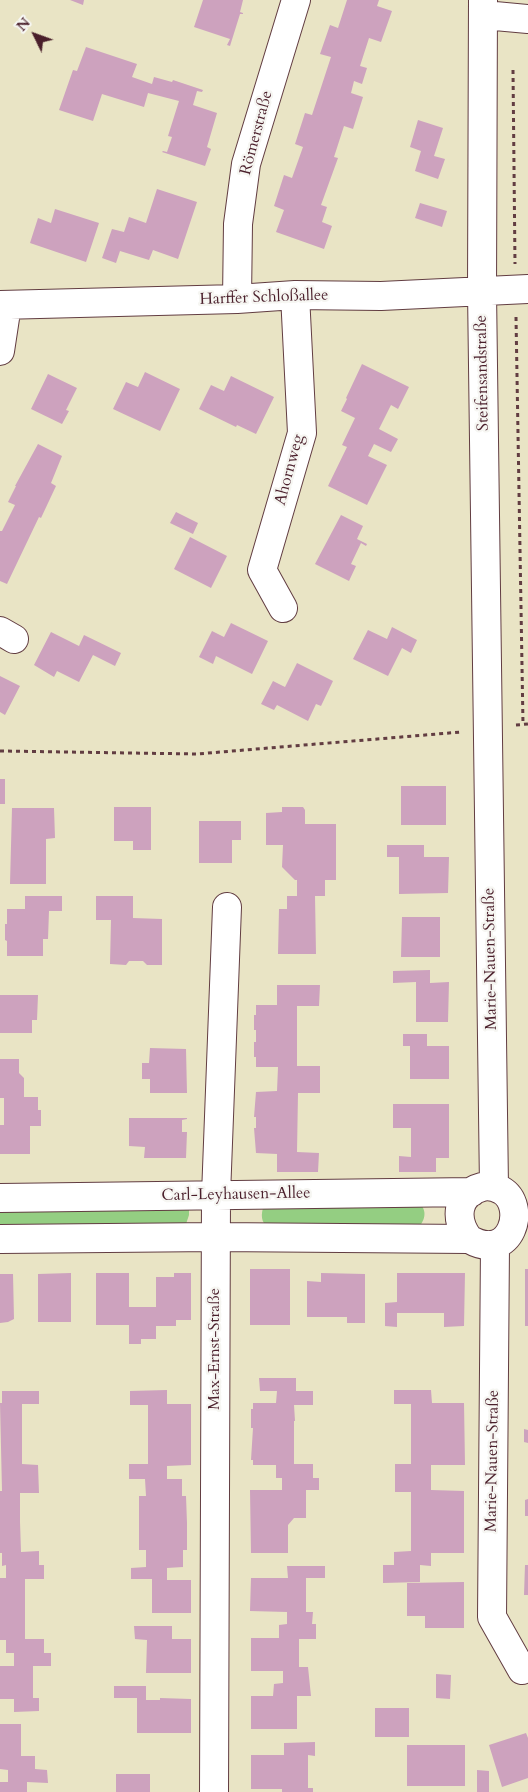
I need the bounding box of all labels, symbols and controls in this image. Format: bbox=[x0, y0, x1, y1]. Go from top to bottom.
north arrow bbox=[10, 10, 60, 60]
text: N bbox=[12, 14, 35, 36]
street label: Römerstraße bbox=[237, 89, 277, 177]
street label: Harffer Schloßallee bbox=[199, 286, 329, 310]
street label: Steifensandstraße bbox=[472, 315, 494, 431]
street label: Ahornweg bbox=[271, 432, 309, 508]
street label: Marie-Nauen-Straße bbox=[480, 888, 502, 1030]
street label: Carl-Leyhausen-Allee bbox=[161, 1184, 311, 1206]
street label: Max-Ernst-Straße bbox=[205, 1288, 225, 1410]
street label: Marie-Nauen-Straße bbox=[482, 1390, 504, 1532]

